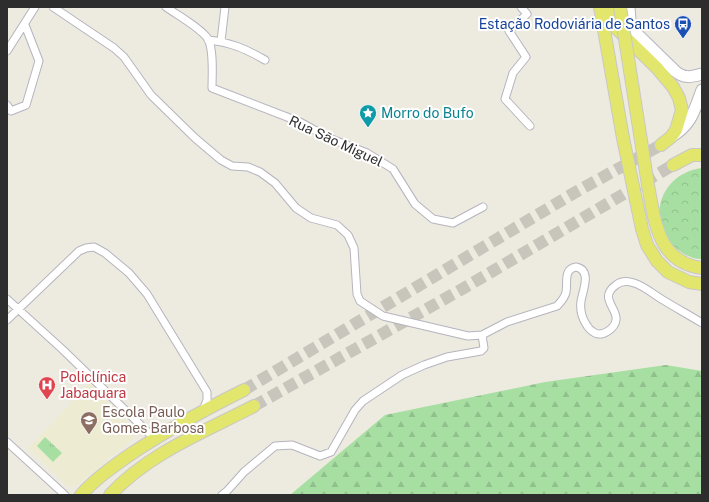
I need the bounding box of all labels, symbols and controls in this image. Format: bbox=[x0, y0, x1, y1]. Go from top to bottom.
bus stop icon: Estação Rodoviária de Santos bbox=[673, 14, 693, 39]
place label: Estação Rodoviária de Santos bbox=[479, 16, 670, 32]
place icon: Morro do Bufo bbox=[358, 103, 378, 128]
place label: Morro do Bufo bbox=[381, 105, 474, 121]
street label: Rua São Miguel bbox=[287, 112, 385, 170]
place label: Policlínica Jabaquara bbox=[60, 369, 126, 401]
hospital icon: Policlínica Jabaquara bbox=[37, 375, 57, 400]
place label: Escola Paulo Gomes Barbosa bbox=[102, 404, 204, 436]
school or university icon: Escola Paulo Gomes Barbosa bbox=[79, 410, 99, 435]

